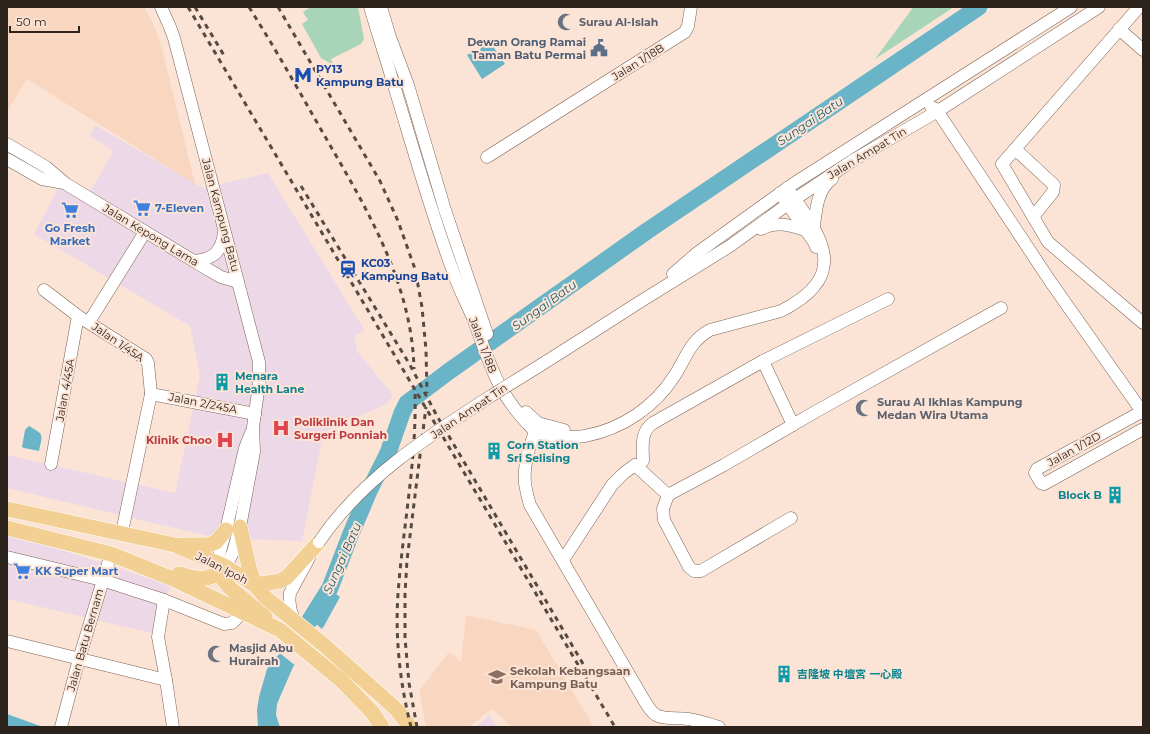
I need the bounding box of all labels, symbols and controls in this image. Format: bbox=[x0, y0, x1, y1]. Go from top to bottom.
scale bar bbox=[10, 8, 79, 34]
mosque icon: Surau Al-Islah bbox=[556, 12, 576, 32]
text: 50 m bbox=[16, 14, 47, 29]
place label: Surau Al-Islah bbox=[579, 15, 658, 29]
place label: Dewan Orang Ramai Taman Batu Permai bbox=[467, 35, 586, 62]
public building icon: Dewan Orang Ramai Taman Batu Permai bbox=[589, 38, 609, 58]
street label: Jalan 1/18B bbox=[608, 40, 667, 84]
place label: PY13 Kampung Batu bbox=[316, 62, 403, 89]
metro station icon: PY13 Kampung Batu bbox=[293, 65, 313, 85]
water label: Sungai Batu bbox=[774, 93, 846, 149]
street label: Jalan Ampat Tin bbox=[824, 124, 909, 183]
street label: Jalan Kampung Batu bbox=[199, 156, 243, 273]
supermarket icon: 7-Eleven bbox=[132, 198, 152, 218]
supermarket icon: Go Fresh Market bbox=[60, 200, 80, 220]
street label: Jalan Kepong Lama bbox=[100, 200, 201, 269]
place label: 7-Eleven bbox=[155, 201, 204, 215]
place label: Go Fresh Market bbox=[45, 221, 95, 248]
place label: KC03 Kampung Batu bbox=[361, 256, 448, 283]
station icon: KC03 Kampung Batu bbox=[338, 259, 358, 279]
water label: Sungai Batu bbox=[509, 276, 579, 334]
street label: Jalan 1/18B bbox=[466, 314, 500, 375]
street label: Jalan 1/45A bbox=[88, 319, 147, 365]
street label: Jalan 4/45A bbox=[52, 357, 77, 424]
place label: Menara Health Lane bbox=[235, 369, 304, 396]
building icon: Menara Health Lane bbox=[212, 372, 232, 392]
street label: Jalan Ampat Tin bbox=[427, 380, 510, 442]
street label: Jalan 2/245A bbox=[167, 389, 238, 416]
place label: Surau Al Ikhlas Kampung Medan Wira Utama bbox=[877, 395, 1023, 422]
mosque icon: Surau Al Ikhlas Kampung Medan Wira Utama bbox=[854, 398, 874, 418]
place label: Poliklinik Dan Surgeri Ponniah bbox=[294, 415, 387, 442]
hospital icon: Poliklinik Dan Surgeri Ponniah bbox=[271, 418, 291, 438]
street label: Jalan 1/12D bbox=[1044, 429, 1103, 470]
hospital icon: Klinik Choo bbox=[215, 430, 235, 450]
place label: Klinik Choo bbox=[146, 433, 212, 447]
place label: Corn Station Sri Selising bbox=[507, 438, 579, 465]
building icon: Corn Station Sri Selising bbox=[484, 441, 504, 461]
building icon: Block B bbox=[1105, 485, 1125, 505]
place label: Block B bbox=[1058, 488, 1102, 502]
water label: Sungai Batu bbox=[320, 520, 364, 596]
street label: Jalan Ipoh bbox=[193, 548, 251, 587]
supermarket icon: KK Super Mart bbox=[12, 561, 32, 581]
place label: KK Super Mart bbox=[35, 564, 119, 578]
street label: Jalan Batu Bernam bbox=[63, 587, 106, 694]
place label: Masjid Abu Hurairah bbox=[229, 641, 293, 668]
mosque icon: Masjid Abu Hurairah bbox=[206, 644, 226, 664]
place label: Sekolah Kebangsaan Kampung Batu bbox=[510, 664, 630, 691]
building icon: 吉隆坡 中壇宮 一心殿 bbox=[774, 664, 794, 684]
school or university icon: Sekolah Kebangsaan Kampung Batu bbox=[487, 667, 507, 687]
place label: 吉隆坡 中壇宮 一心殿 bbox=[797, 667, 902, 681]

